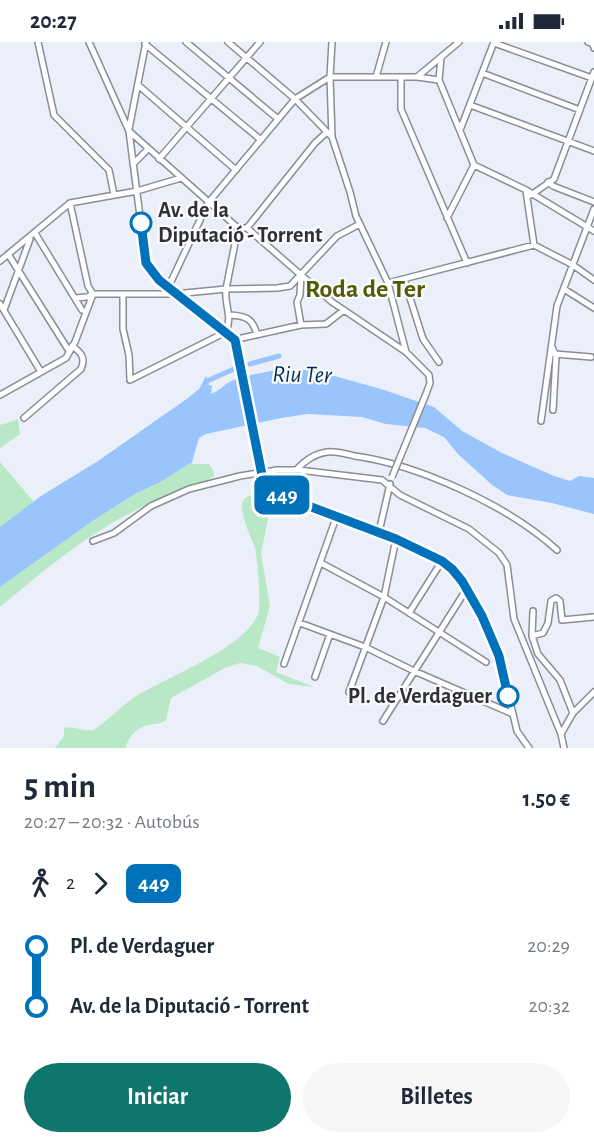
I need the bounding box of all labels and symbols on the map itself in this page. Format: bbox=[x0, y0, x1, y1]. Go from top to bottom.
place label: Av. de la Diputació - Torrent bbox=[158, 199, 323, 246]
marker: Av. de la Diputació - Torrent bbox=[130, 212, 152, 234]
district label: Roda de Ter bbox=[305, 276, 425, 302]
water label: Riu Ter bbox=[272, 362, 333, 388]
line badge: 449 bbox=[248, 476, 316, 514]
place label: Pl. de Verdaguer bbox=[348, 685, 492, 707]
marker: Pl. de Verdaguer bbox=[497, 685, 519, 707]

